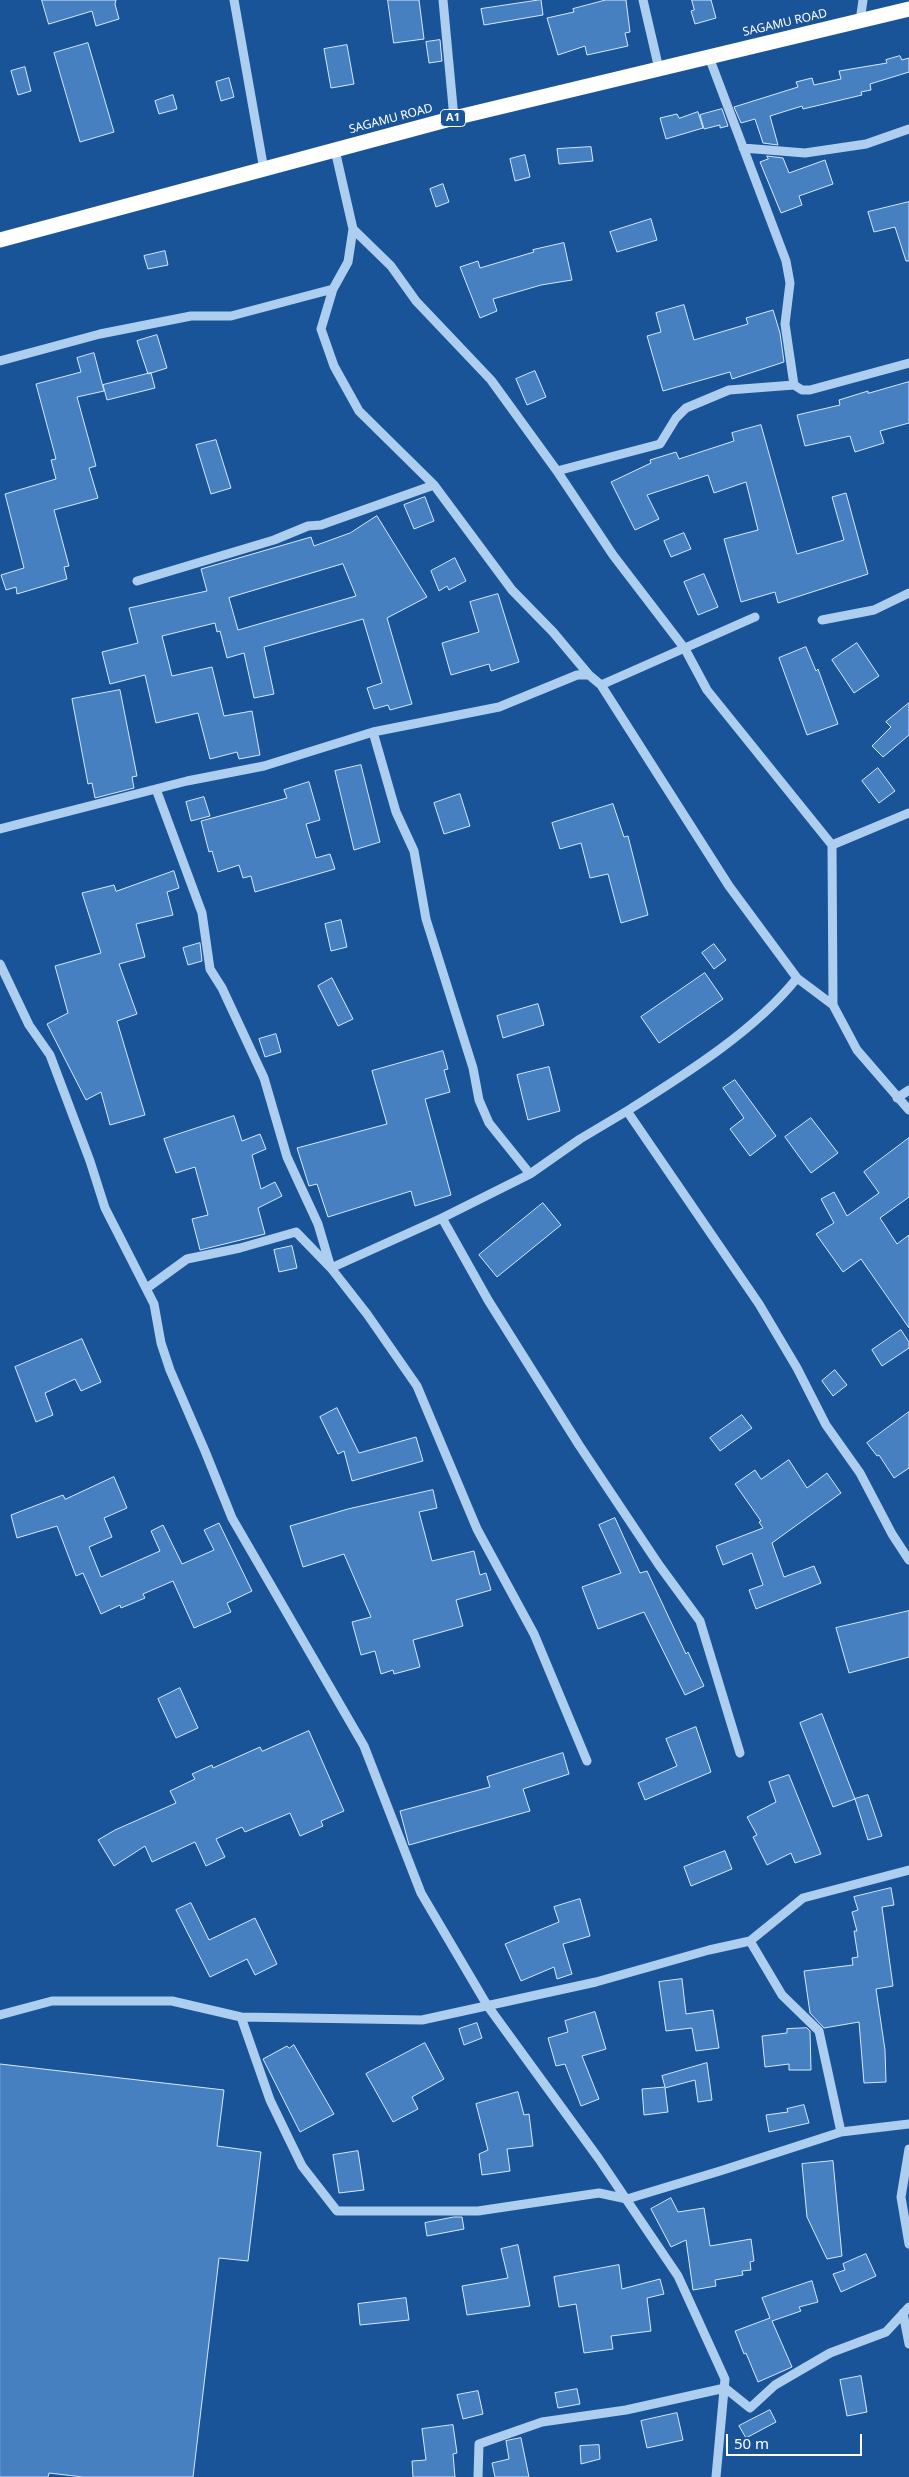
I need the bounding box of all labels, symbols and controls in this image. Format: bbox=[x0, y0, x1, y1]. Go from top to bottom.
street label: SAGAMU ROAD bbox=[741, 6, 829, 40]
street label: SAGAMU ROAD bbox=[347, 101, 435, 137]
road number: A1 bbox=[440, 110, 466, 126]
scale bar bbox=[729, 2424, 865, 2456]
text: 50 m bbox=[734, 2433, 769, 2453]

